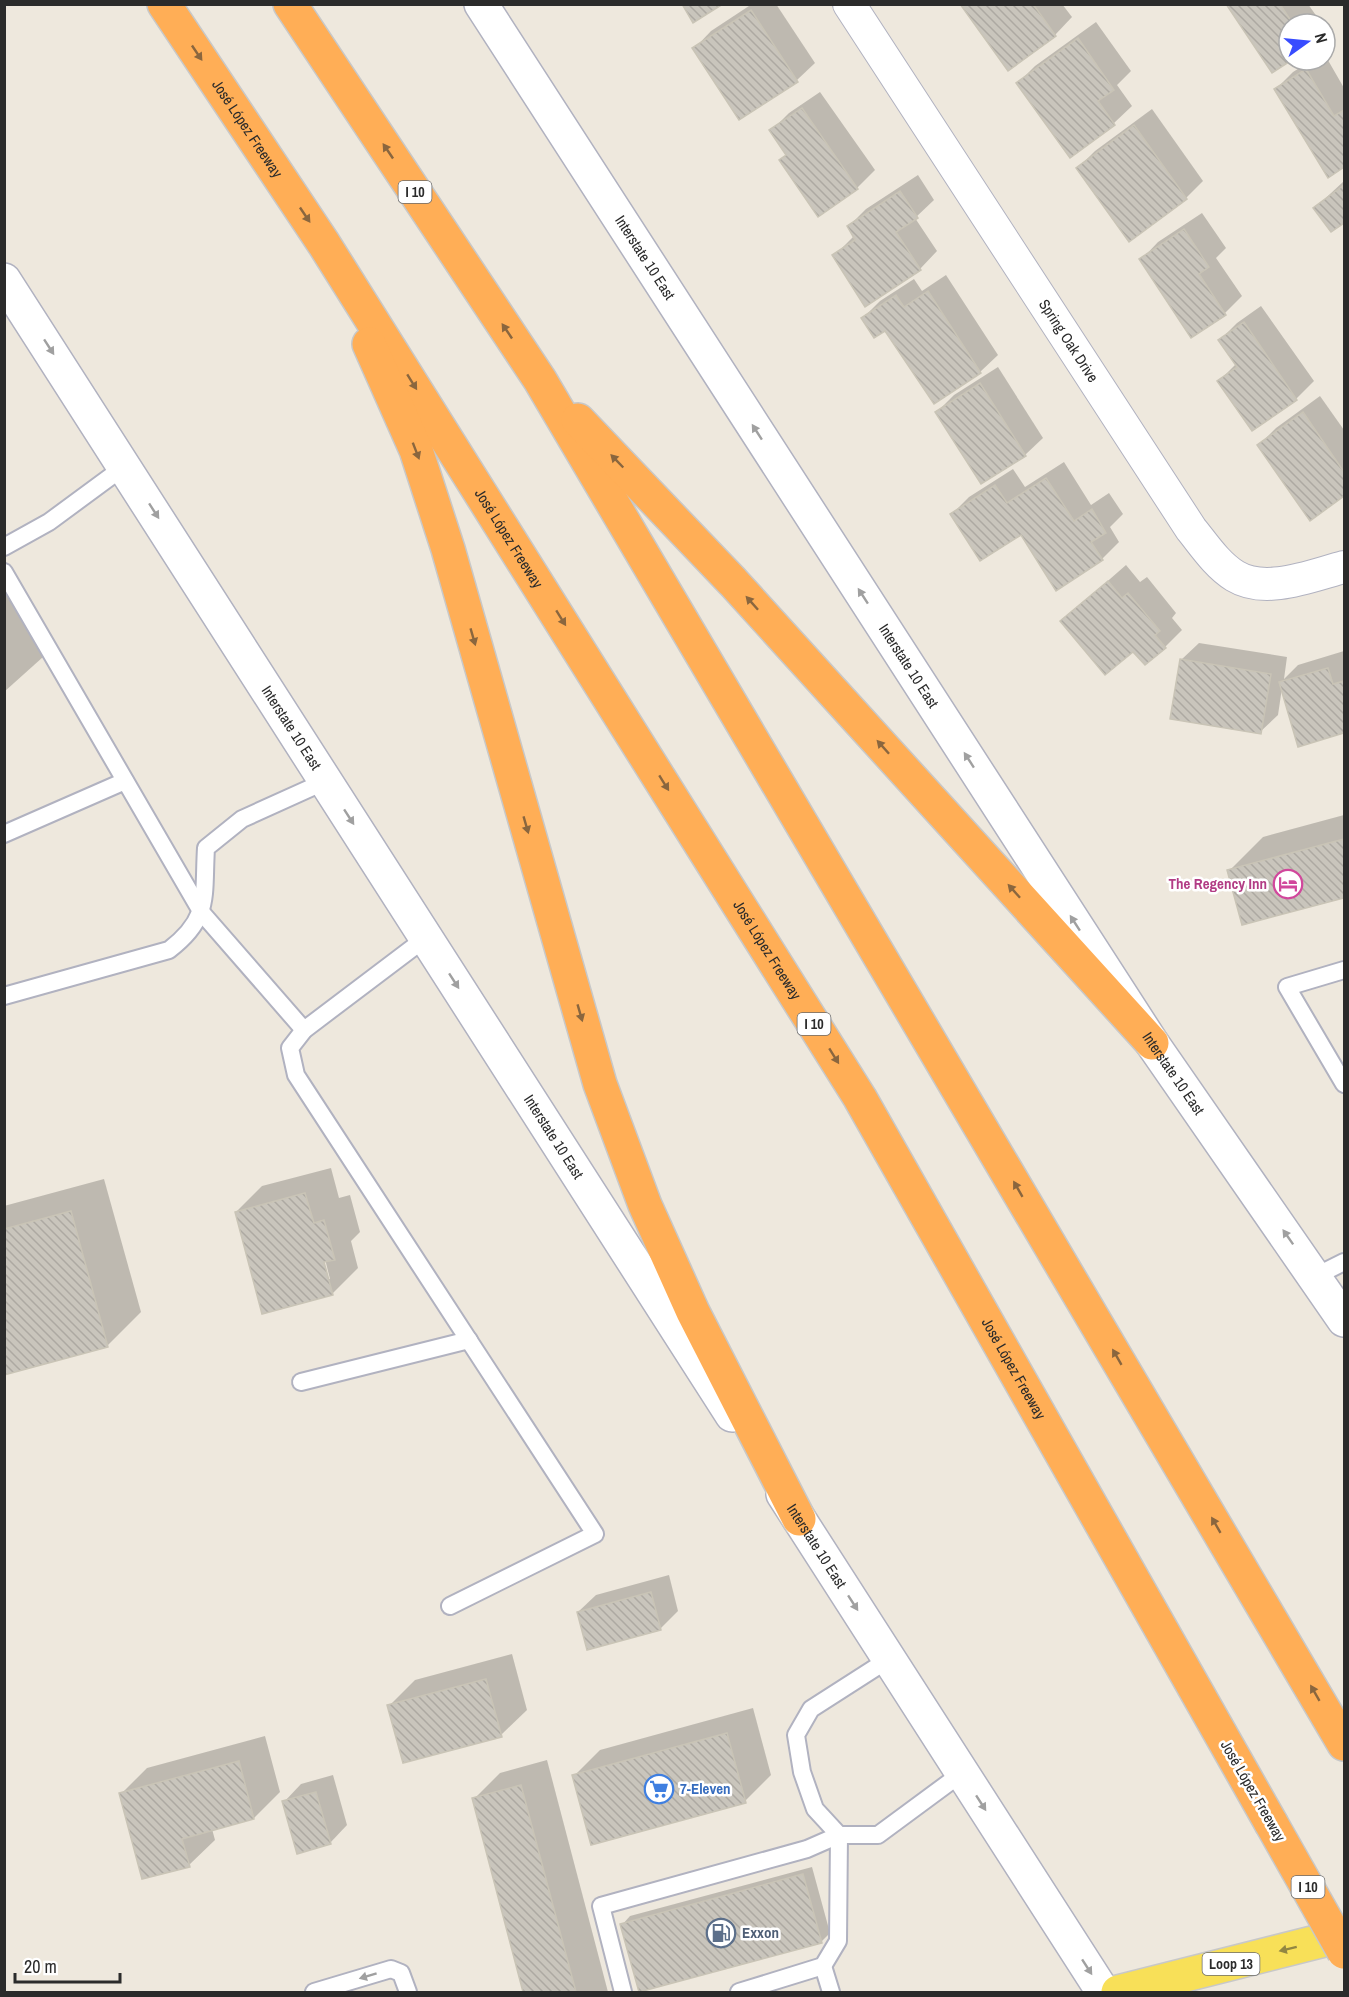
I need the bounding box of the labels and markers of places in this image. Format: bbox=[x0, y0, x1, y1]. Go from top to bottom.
hotel icon: The Regency Inn bbox=[1272, 868, 1304, 900]
place label: The Regency Inn bbox=[1169, 873, 1267, 894]
supermarket icon: 7-Eleven bbox=[643, 1773, 675, 1805]
place label: 7-Eleven bbox=[680, 1778, 731, 1799]
fuel station icon: Exxon bbox=[705, 1917, 737, 1949]
place label: Exxon bbox=[742, 1922, 779, 1943]

